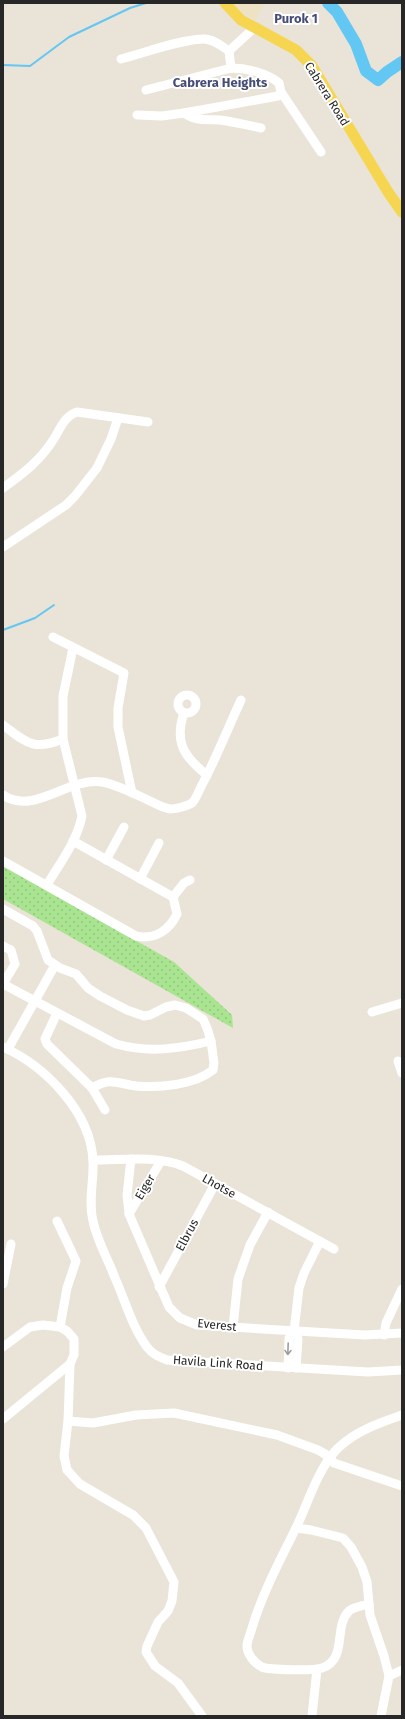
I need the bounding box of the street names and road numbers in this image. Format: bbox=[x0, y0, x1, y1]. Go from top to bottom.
street label: Cabrera Road bbox=[302, 59, 352, 129]
street label: Lhotse bbox=[200, 1171, 238, 1201]
street label: Eiger bbox=[132, 1172, 158, 1202]
street label: Elbrus bbox=[173, 1216, 201, 1253]
street label: Everest bbox=[197, 1316, 238, 1334]
street label: Havila Link Road bbox=[172, 1353, 264, 1373]

